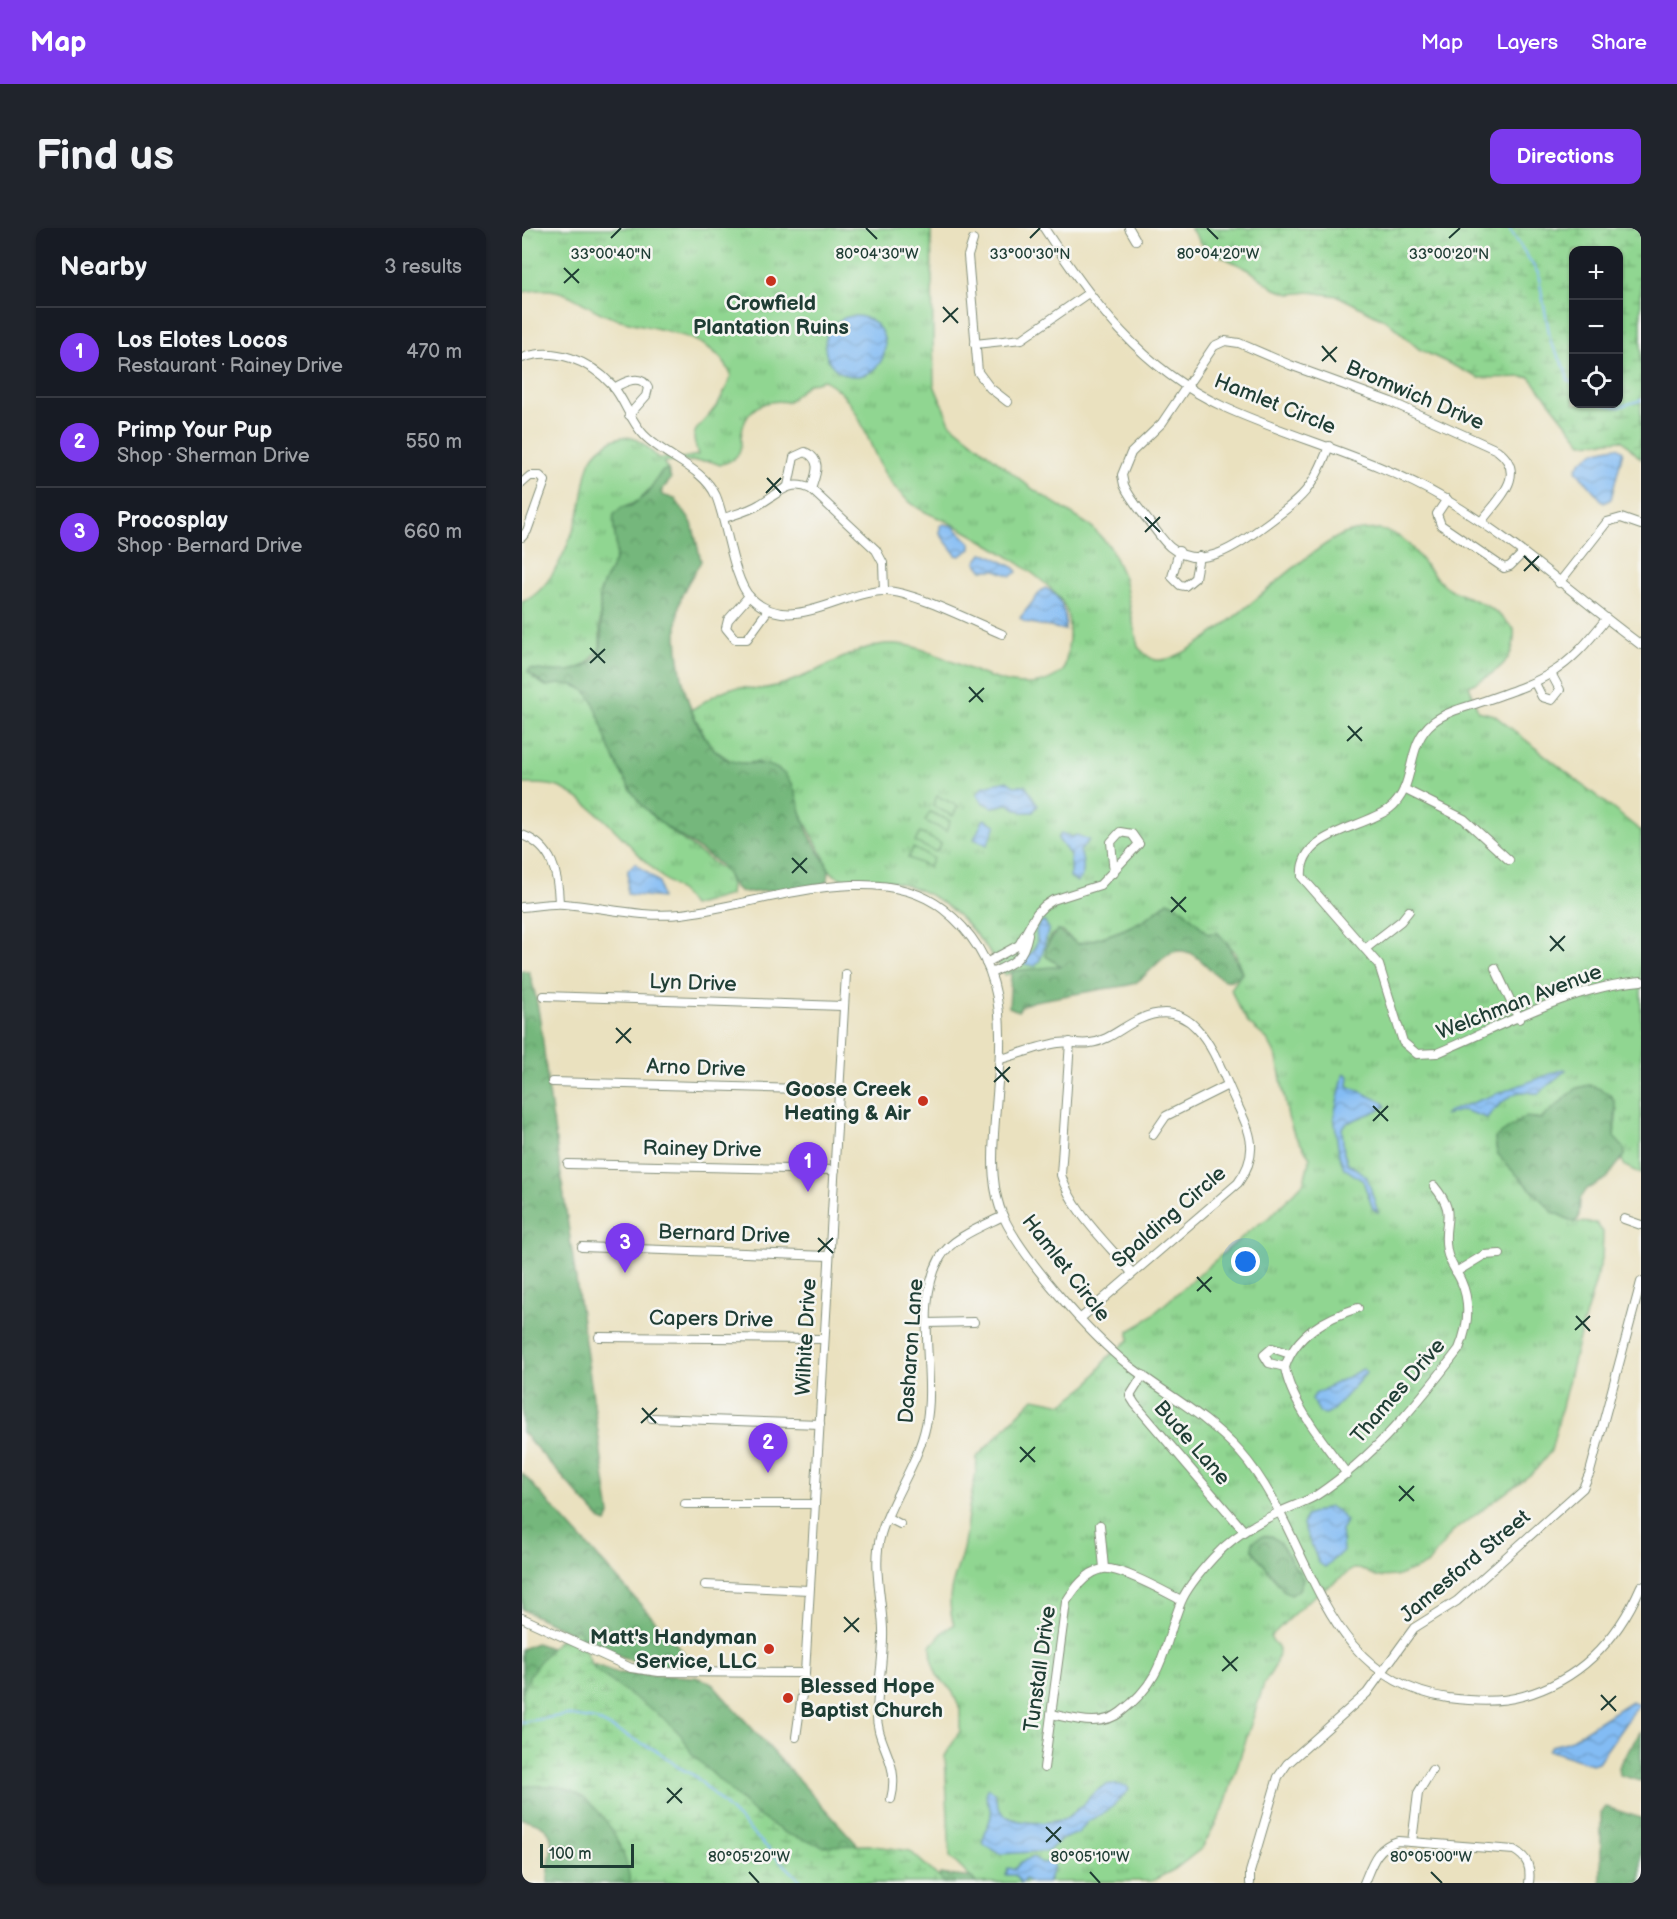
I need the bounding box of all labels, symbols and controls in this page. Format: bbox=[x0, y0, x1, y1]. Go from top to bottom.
text: Map bbox=[30, 26, 86, 59]
text: Map bbox=[1421, 30, 1463, 55]
text: Layers bbox=[1496, 30, 1558, 55]
text: Share bbox=[1591, 30, 1647, 55]
button: Directions bbox=[1490, 129, 1641, 184]
text: Find us bbox=[36, 131, 174, 182]
text: 33°00'40"N bbox=[571, 245, 651, 264]
text: 80°04'30"W bbox=[835, 245, 919, 264]
text: 33°00'30"N bbox=[990, 245, 1071, 264]
text: 80°04'20"W bbox=[1177, 245, 1260, 264]
text: 33°00'20"N bbox=[1409, 245, 1489, 264]
map controls bbox=[1569, 246, 1623, 408]
button: + bbox=[1569, 246, 1623, 300]
text: Nearby bbox=[60, 252, 147, 283]
text: 3 results bbox=[384, 255, 462, 279]
marker: Crowfield Plantation Ruins bbox=[764, 274, 778, 288]
place label: Crowfield Plantation Ruins bbox=[693, 291, 849, 340]
button: − bbox=[1569, 300, 1623, 354]
text: Los Elotes Locos bbox=[117, 327, 288, 354]
text: 1 bbox=[75, 340, 84, 364]
text: 470 m bbox=[406, 340, 462, 364]
text: Restaurant · Rainey Drive bbox=[117, 354, 343, 378]
button: locate bbox=[1569, 354, 1623, 408]
street label: Bromwich Drive bbox=[1342, 355, 1488, 435]
street label: Hamlet Circle bbox=[1211, 368, 1339, 440]
text: Primp Your Pup bbox=[117, 417, 272, 444]
text: 2 bbox=[74, 430, 85, 454]
text: 550 m bbox=[405, 430, 462, 454]
text: Shop · Sherman Drive bbox=[117, 444, 310, 468]
text: Procosplay bbox=[117, 507, 228, 534]
text: 3 bbox=[74, 520, 85, 544]
text: 660 m bbox=[404, 520, 462, 544]
text: Shop · Bernard Drive bbox=[117, 534, 302, 558]
street label: Welchman Avenue bbox=[1433, 959, 1605, 1045]
street label: Lyn Drive bbox=[649, 969, 737, 997]
street label: Arno Drive bbox=[646, 1054, 746, 1082]
place label: Goose Creek Heating & Air bbox=[784, 1077, 912, 1126]
marker: Goose Creek Heating & Air bbox=[916, 1094, 930, 1108]
street label: Rainey Drive bbox=[642, 1135, 762, 1163]
pin: 1 bbox=[788, 1142, 828, 1192]
street label: Spalding Circle bbox=[1107, 1161, 1231, 1273]
street label: Hamlet Circle bbox=[1016, 1210, 1116, 1326]
street label: Bernard Drive bbox=[657, 1219, 791, 1249]
pin: 3 bbox=[606, 1224, 644, 1273]
your location bbox=[1231, 1247, 1260, 1276]
street label: Wilhite Drive bbox=[790, 1278, 822, 1396]
street label: Dasharon Lane bbox=[893, 1278, 929, 1424]
street label: Capers Drive bbox=[649, 1305, 773, 1333]
street label: Thames Drive bbox=[1346, 1333, 1450, 1449]
street label: Bude Lane bbox=[1148, 1396, 1236, 1490]
pin: 2 bbox=[748, 1424, 788, 1473]
street label: Jamesford Street bbox=[1395, 1504, 1536, 1628]
street label: Tunstall Drive bbox=[1019, 1604, 1061, 1734]
place label: Matt's Handyman Service, LLC bbox=[590, 1625, 757, 1674]
marker: Matt's Handyman Service, LLC bbox=[762, 1642, 776, 1656]
place label: Blessed Hope Baptist Church bbox=[800, 1674, 943, 1723]
marker: Blessed Hope Baptist Church bbox=[781, 1691, 795, 1705]
scale bar bbox=[540, 1841, 634, 1868]
text: 100 m bbox=[549, 1845, 592, 1864]
text: 80°05'20"W bbox=[708, 1848, 790, 1867]
text: 80°05'10"W bbox=[1050, 1848, 1130, 1867]
text: 80°05'00"W bbox=[1390, 1848, 1472, 1867]

